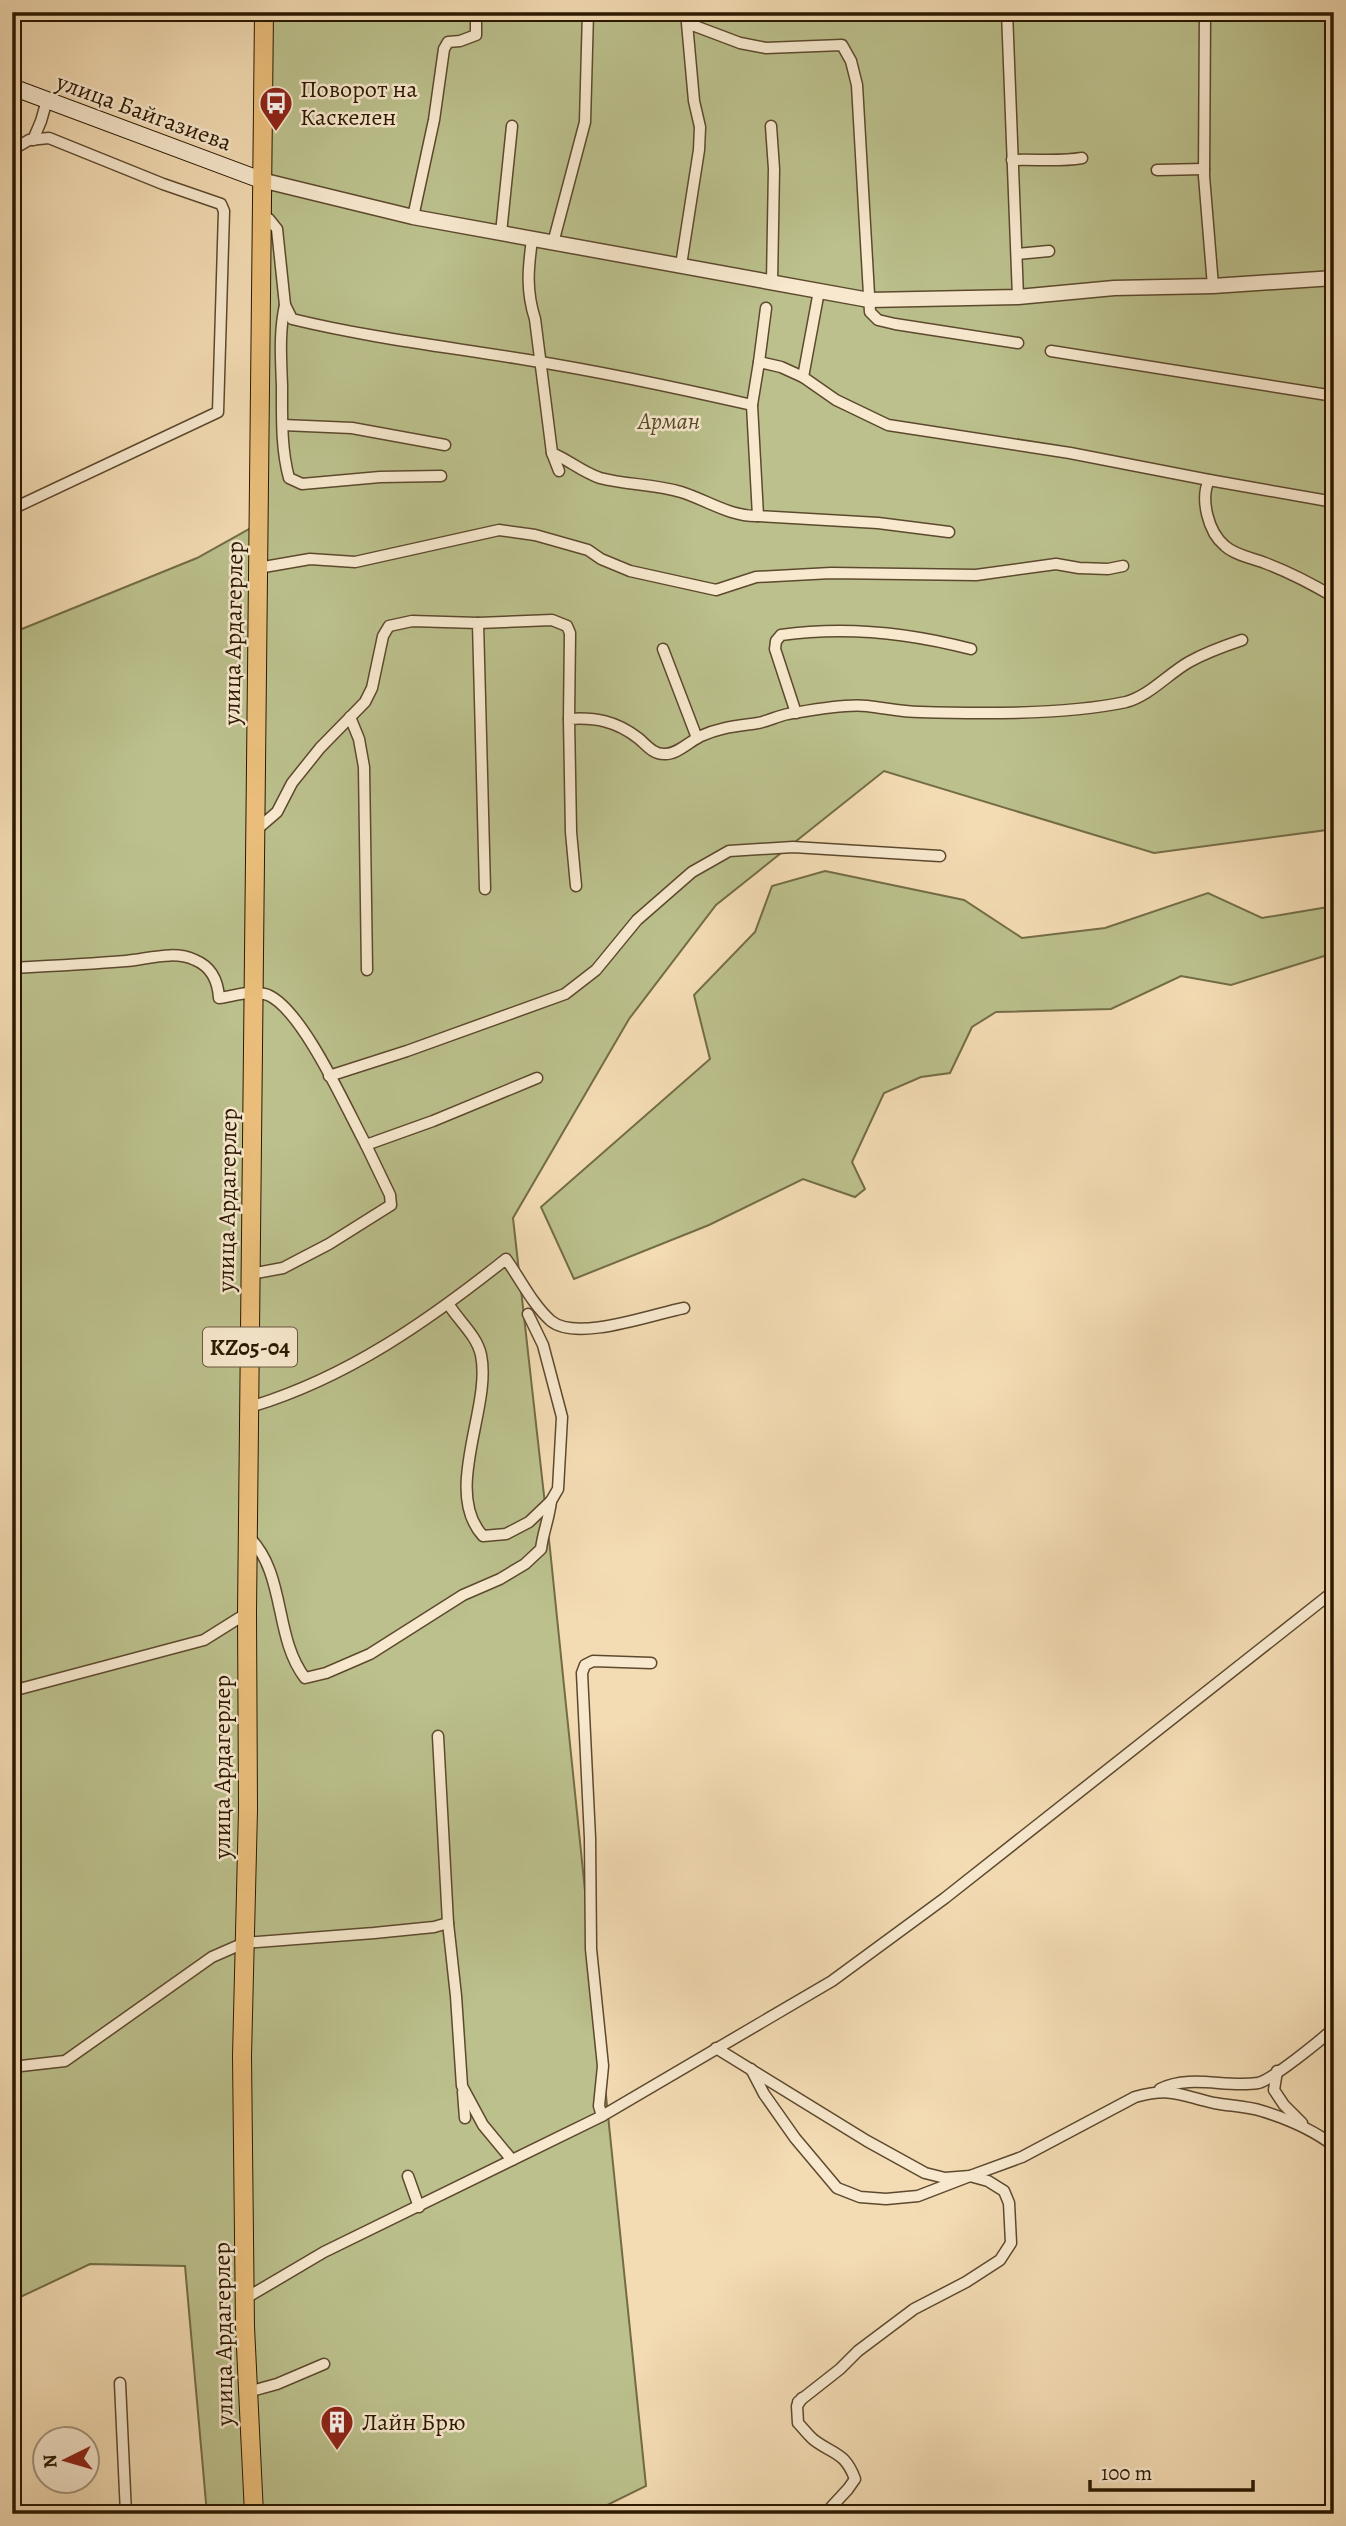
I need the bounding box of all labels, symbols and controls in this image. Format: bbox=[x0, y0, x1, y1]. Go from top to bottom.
street label: улица Байгазиева bbox=[51, 65, 236, 159]
place label: Поворот на Каскелен bbox=[300, 73, 417, 133]
bus stop icon: Поворот на Каскелен bbox=[257, 84, 295, 133]
park label: Арман bbox=[636, 405, 700, 437]
street label: улица Ардагерлер bbox=[215, 541, 251, 726]
street label: улица Ардагерлер bbox=[209, 1108, 245, 1293]
road number: KZ05-04 bbox=[203, 1328, 297, 1366]
street label: улица Ардагерлер bbox=[206, 1675, 238, 1860]
street label: улица Ардагерлер bbox=[205, 2242, 241, 2427]
building icon: Лайн Брю bbox=[318, 2403, 356, 2452]
place label: Лайн Брю bbox=[362, 2406, 466, 2438]
north arrow bbox=[32, 2424, 102, 2494]
scale bar bbox=[1090, 2449, 1253, 2493]
text: N bbox=[36, 2453, 64, 2469]
text: 100 m bbox=[1101, 2459, 1152, 2487]

